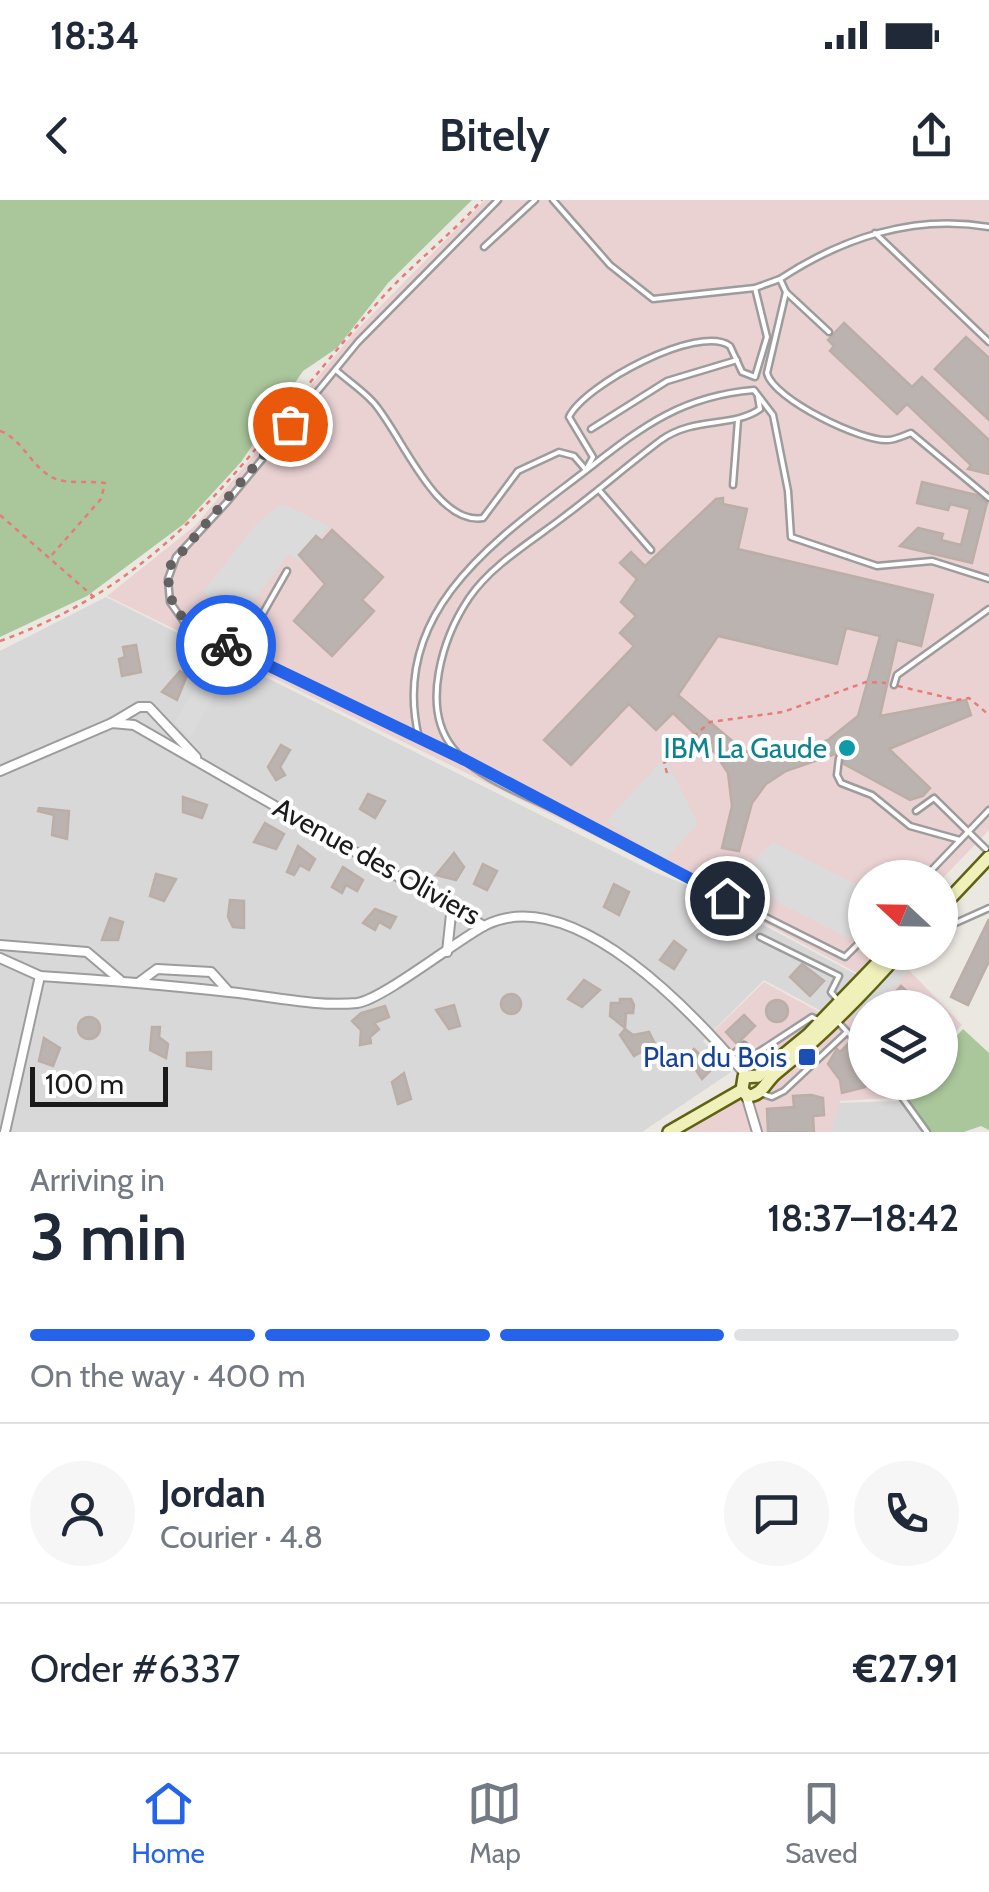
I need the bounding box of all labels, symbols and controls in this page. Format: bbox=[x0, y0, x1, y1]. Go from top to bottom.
text: 18:34 bbox=[50, 12, 140, 59]
icon: back bbox=[30, 108, 85, 163]
text: Bitely bbox=[439, 108, 550, 162]
icon: share bbox=[904, 108, 959, 163]
pin bbox=[248, 382, 333, 467]
icon: bag bbox=[263, 397, 318, 452]
courier bbox=[176, 595, 276, 695]
icon: bike bbox=[199, 618, 254, 673]
place label: IBM La Gaude bbox=[664, 731, 827, 765]
marker: IBM La Gaude bbox=[836, 737, 858, 759]
street label: Avenue des Oliviers bbox=[268, 790, 486, 932]
pin bbox=[685, 856, 770, 941]
north arrow bbox=[848, 860, 958, 970]
map controls bbox=[848, 860, 958, 1100]
icon: home bbox=[700, 871, 755, 926]
button: layers bbox=[848, 990, 958, 1100]
place label: Plan du Bois bbox=[643, 1040, 787, 1074]
marker: Plan du Bois bbox=[796, 1046, 818, 1068]
scale bar bbox=[30, 1062, 168, 1106]
text: 100 m bbox=[45, 1067, 124, 1101]
text: Arriving in bbox=[30, 1160, 165, 1199]
text: 18:37–18:42 bbox=[767, 1194, 959, 1241]
text: 3 min bbox=[30, 1197, 187, 1276]
text: On the way · 400 m bbox=[30, 1356, 306, 1395]
button: person bbox=[30, 1461, 135, 1566]
button: chat bbox=[724, 1461, 829, 1566]
button: phone bbox=[854, 1461, 959, 1566]
text: Jordan bbox=[160, 1470, 266, 1517]
text: Courier · 4.8 bbox=[160, 1517, 323, 1556]
text: Order #6337 bbox=[30, 1645, 240, 1692]
text: €27.91 bbox=[853, 1645, 959, 1692]
tab: Home bbox=[131, 1776, 205, 1870]
tab: Map bbox=[467, 1776, 522, 1870]
tab: Saved bbox=[785, 1776, 858, 1870]

